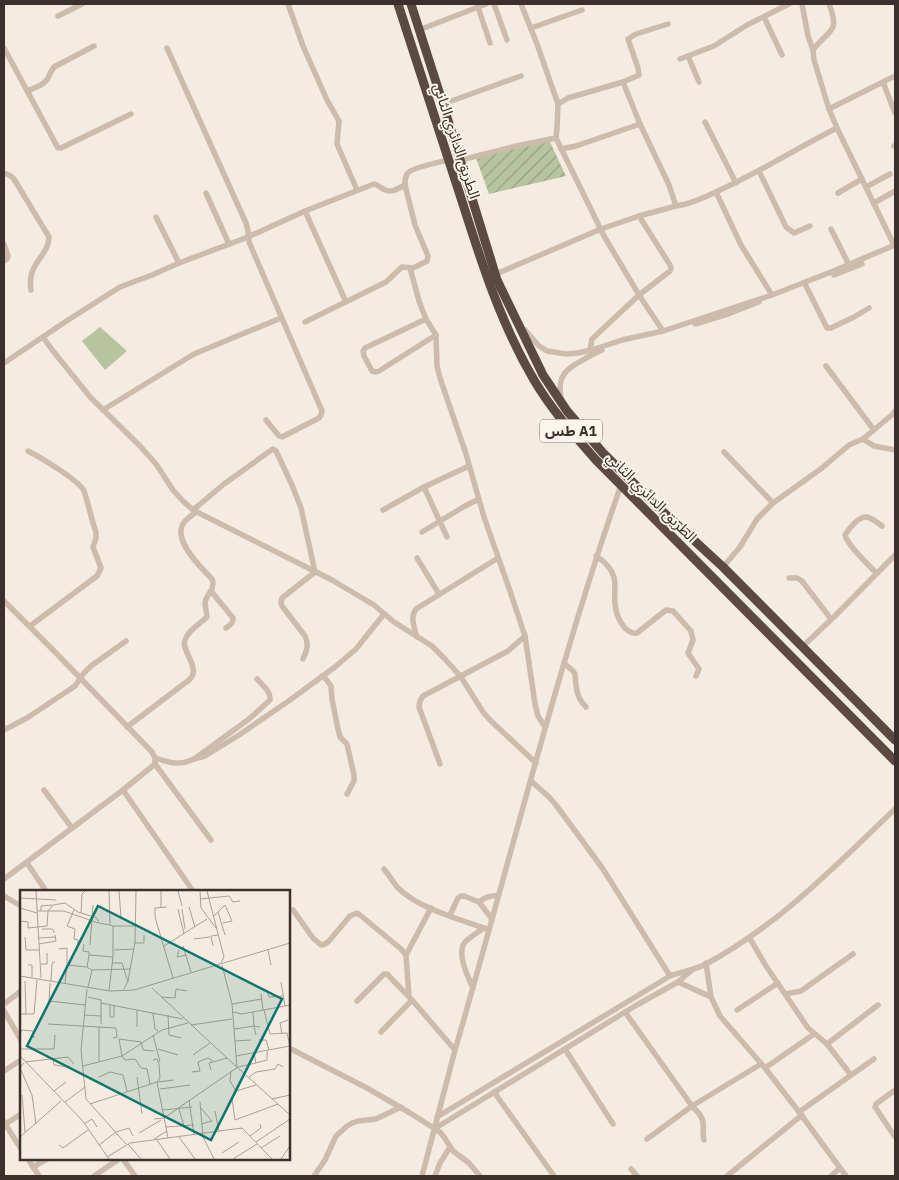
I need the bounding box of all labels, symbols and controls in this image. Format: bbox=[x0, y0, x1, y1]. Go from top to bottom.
street label: الطريق الدائري الثاني bbox=[427, 81, 485, 202]
road number: طس A1 bbox=[540, 420, 602, 442]
street label: الطريق الدائري الثاني bbox=[601, 448, 701, 548]
inset map bbox=[20, 890, 290, 1160]

